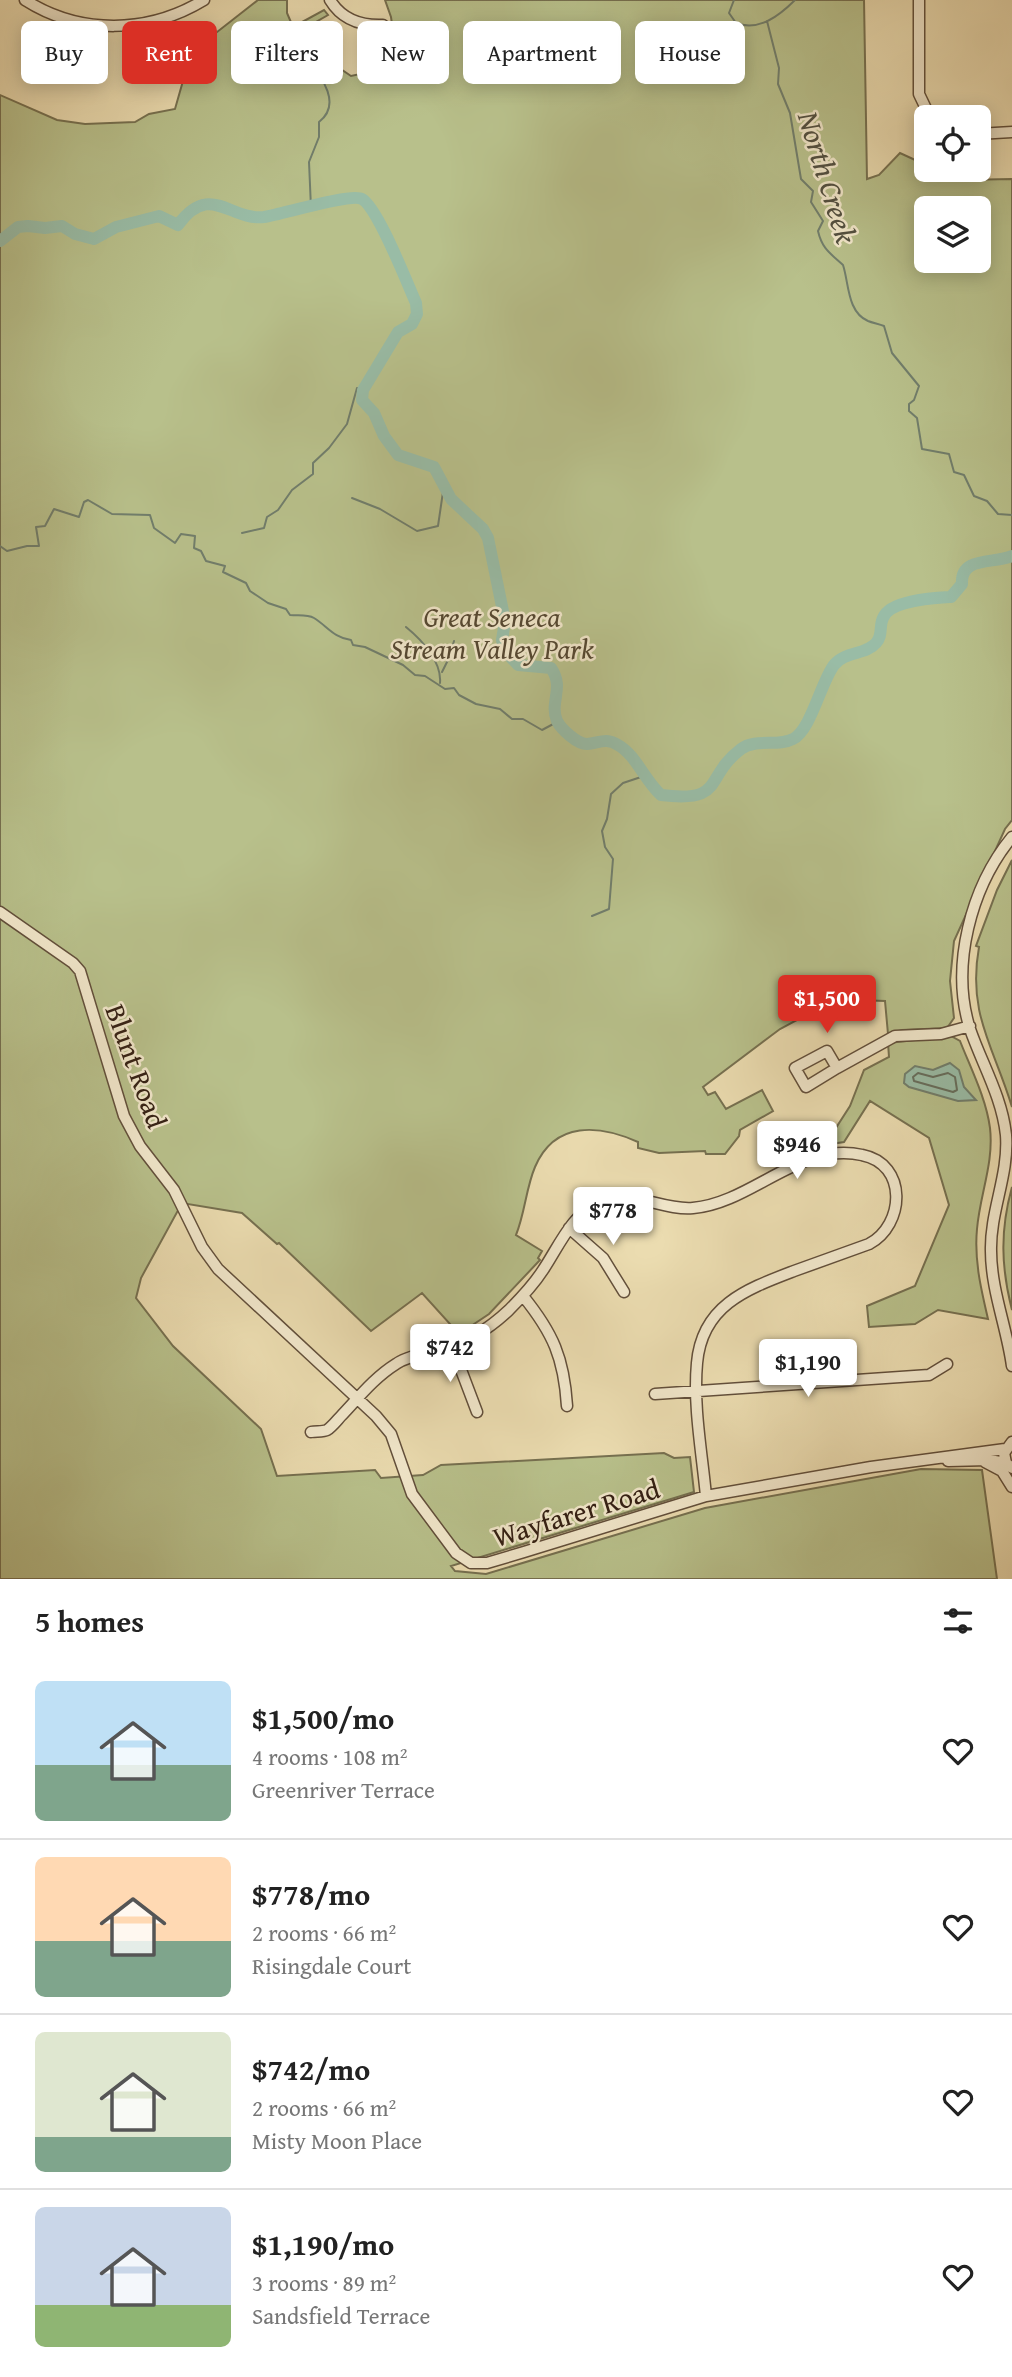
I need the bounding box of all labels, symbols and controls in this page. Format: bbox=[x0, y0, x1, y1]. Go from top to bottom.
chip: Buy bbox=[21, 21, 108, 84]
chip: Rent bbox=[122, 21, 217, 84]
chip: Filters bbox=[231, 21, 343, 84]
chip: New bbox=[357, 21, 449, 84]
chip: Apartment bbox=[463, 21, 621, 84]
chip: House bbox=[635, 21, 745, 84]
water label: North Creek bbox=[787, 105, 869, 249]
map controls bbox=[914, 105, 991, 273]
button: locate bbox=[914, 105, 991, 182]
button: layers bbox=[914, 196, 991, 273]
park label: Great Seneca Stream Valley Park bbox=[390, 596, 594, 669]
pin: $1,500 bbox=[770, 976, 884, 1035]
text: $1,500 bbox=[794, 981, 860, 1014]
street label: Blunt Road bbox=[96, 998, 178, 1134]
pin: $946 bbox=[756, 1122, 838, 1181]
text: $946 bbox=[773, 1127, 821, 1160]
pin: $778 bbox=[572, 1188, 654, 1247]
text: $778 bbox=[589, 1193, 637, 1226]
pin: $742 bbox=[409, 1324, 491, 1384]
text: $742 bbox=[426, 1330, 474, 1363]
pin: $1,190 bbox=[751, 1340, 865, 1399]
text: $1,190 bbox=[775, 1345, 841, 1378]
street label: Wayfarer Road bbox=[487, 1467, 665, 1557]
text: 5 homes bbox=[35, 1599, 144, 1643]
icon: filters bbox=[939, 1602, 977, 1640]
text: $1,500/mo bbox=[252, 1696, 394, 1740]
icon: home bbox=[91, 1709, 175, 1793]
icon: heart bbox=[939, 1732, 977, 1770]
text: 4 rooms · 108 m² bbox=[252, 1740, 407, 1773]
text: Greenriver Terrace bbox=[252, 1773, 435, 1806]
text: $778/mo bbox=[252, 1872, 370, 1916]
icon: home bbox=[91, 1885, 175, 1969]
icon: heart bbox=[939, 1908, 977, 1946]
text: 2 rooms · 66 m² bbox=[252, 1916, 396, 1949]
text: Risingdale Court bbox=[252, 1949, 411, 1982]
text: $742/mo bbox=[252, 2047, 370, 2091]
icon: home bbox=[91, 2060, 175, 2144]
icon: heart bbox=[939, 2083, 977, 2121]
text: 2 rooms · 66 m² bbox=[252, 2091, 396, 2124]
text: Misty Moon Place bbox=[252, 2124, 422, 2157]
text: $1,190/mo bbox=[252, 2222, 394, 2266]
icon: home bbox=[91, 2235, 175, 2319]
icon: heart bbox=[939, 2258, 977, 2296]
text: 3 rooms · 89 m² bbox=[252, 2266, 396, 2299]
text: Sandsfield Terrace bbox=[252, 2299, 430, 2332]

